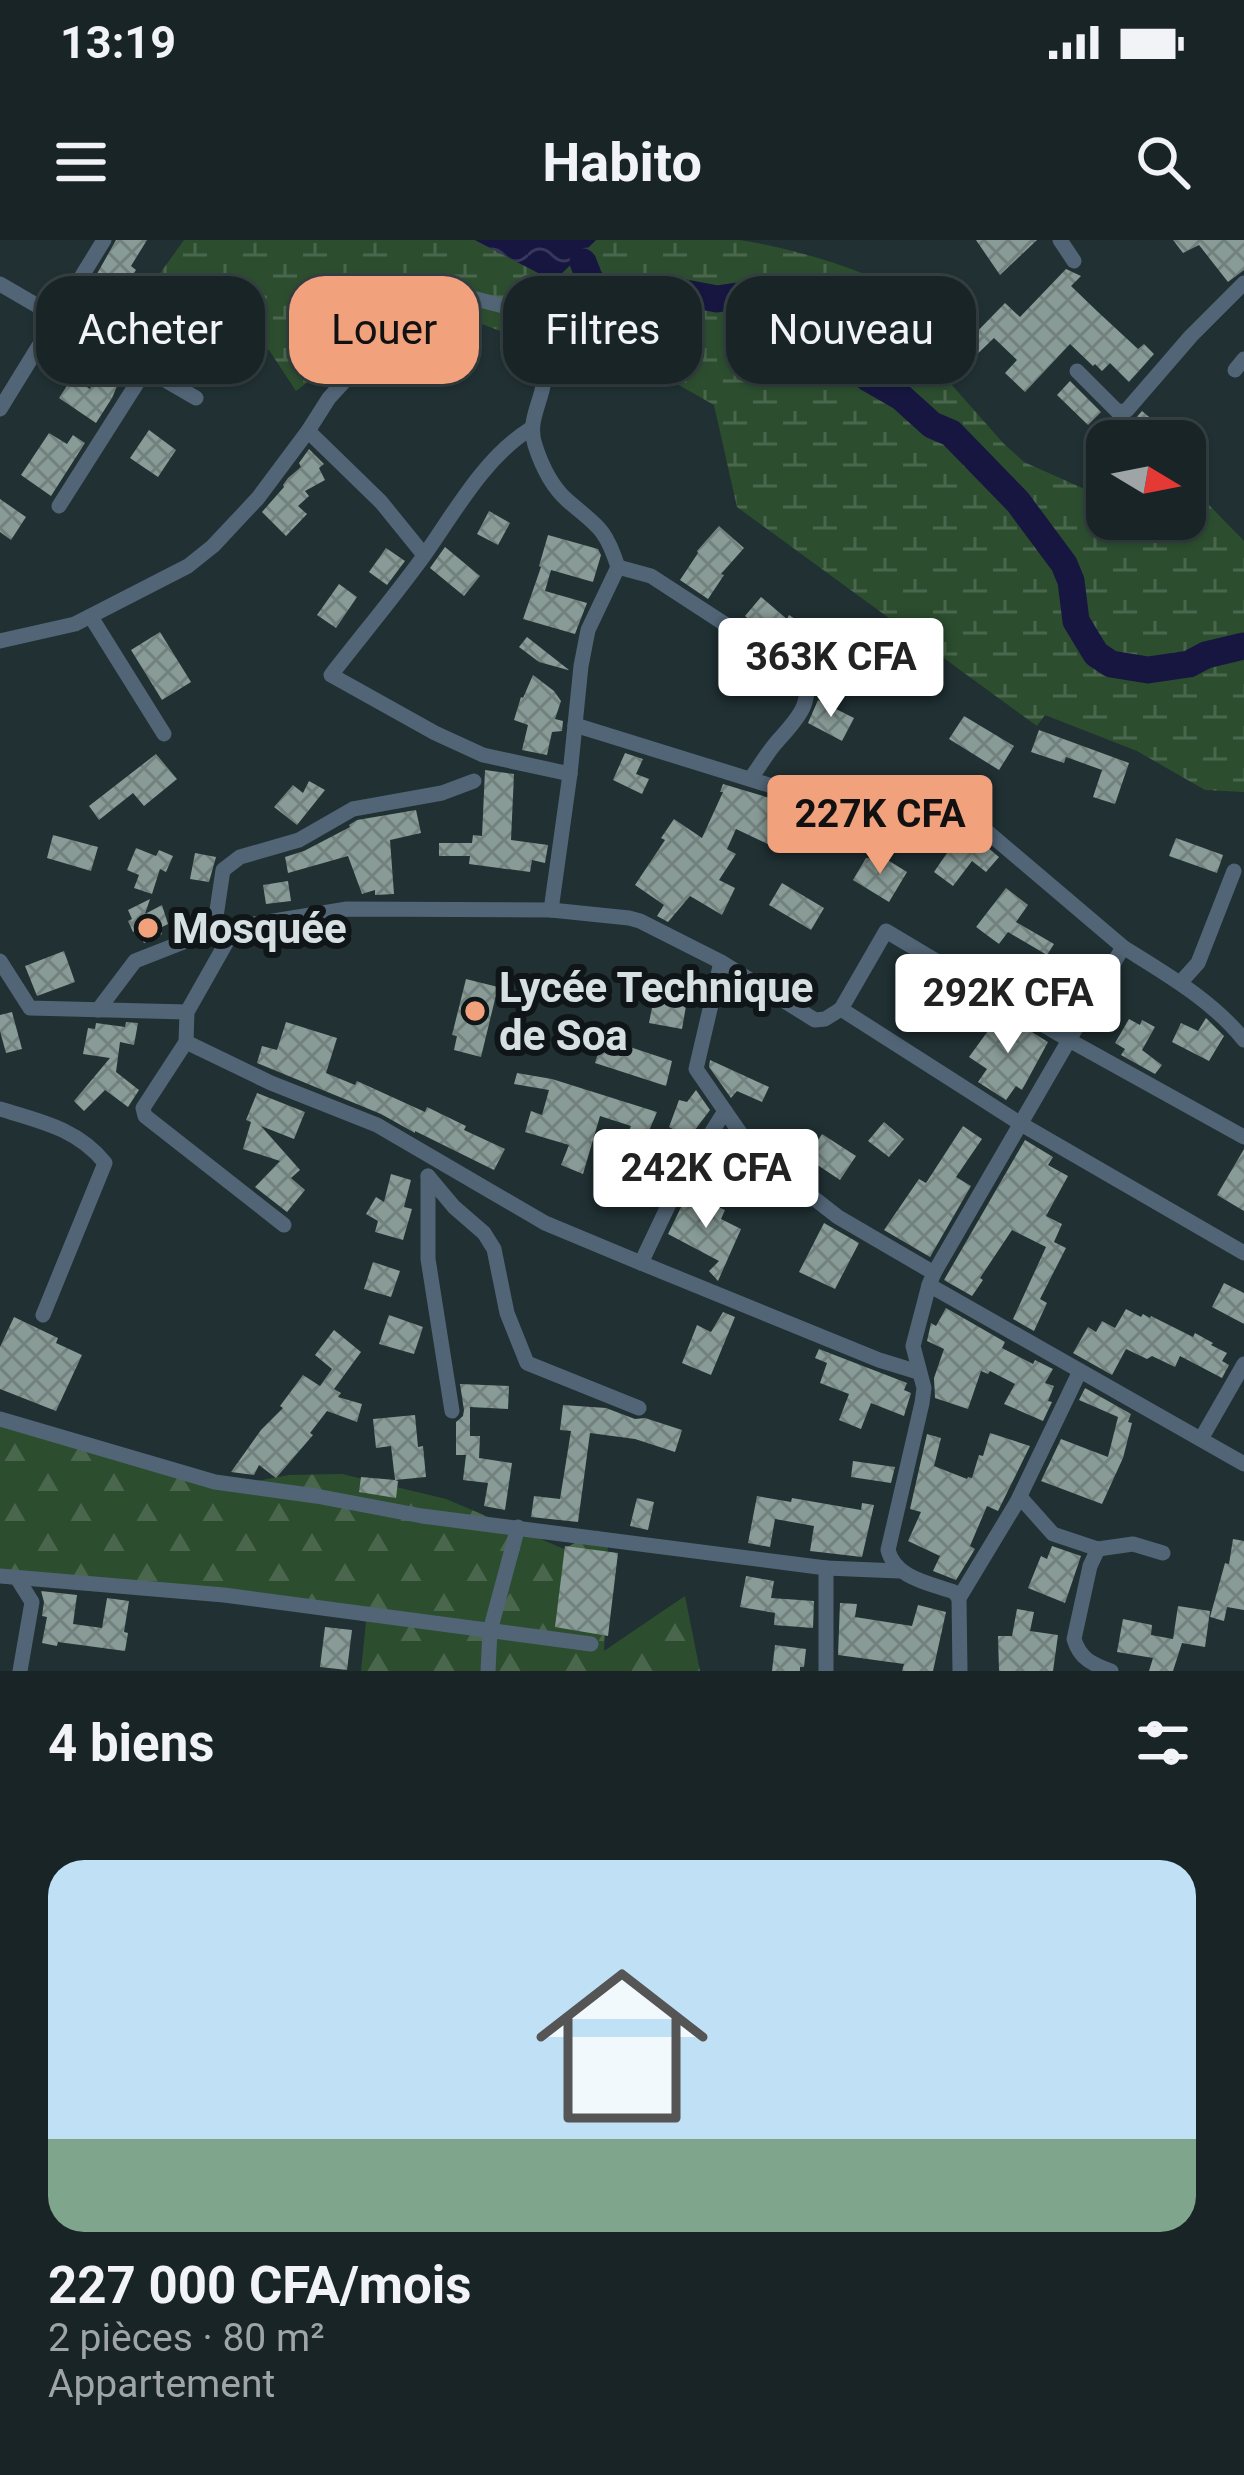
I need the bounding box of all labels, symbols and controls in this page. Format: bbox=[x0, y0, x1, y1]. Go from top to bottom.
text: 13:19 bbox=[60, 16, 176, 69]
icon: menu bbox=[48, 129, 114, 195]
icon: search bbox=[1130, 129, 1196, 195]
text: Habito bbox=[542, 131, 702, 194]
chip: Acheter bbox=[36, 276, 265, 384]
chip: Louer bbox=[289, 276, 479, 384]
chip: Filtres bbox=[503, 276, 702, 384]
chip: Nouveau bbox=[726, 276, 976, 384]
north arrow bbox=[1086, 420, 1206, 540]
map controls bbox=[1086, 420, 1206, 540]
pin: 363K CFA bbox=[707, 618, 955, 720]
text: 363K CFA bbox=[745, 634, 917, 680]
pin: 227K CFA bbox=[756, 775, 1004, 877]
text: 227K CFA bbox=[794, 791, 966, 837]
place label: Mosquée bbox=[172, 904, 347, 953]
marker: Mosquée bbox=[135, 915, 161, 941]
pin: 292K CFA bbox=[884, 954, 1132, 1056]
place label: Lycée Technique de Soa bbox=[499, 963, 813, 1060]
text: 292K CFA bbox=[922, 970, 1094, 1016]
marker: Lycée Technique de Soa bbox=[462, 998, 488, 1024]
pin: 242K CFA bbox=[582, 1129, 830, 1231]
text: 242K CFA bbox=[620, 1145, 792, 1191]
icon: filters bbox=[1130, 1710, 1196, 1776]
text: 4 biens bbox=[48, 1714, 214, 1773]
icon: home bbox=[514, 1938, 730, 2154]
text: 227 000 CFA/mois bbox=[48, 2256, 472, 2315]
text: 2 pièces · 80 m² bbox=[48, 2315, 324, 2361]
text: Appartement bbox=[48, 2361, 275, 2407]

